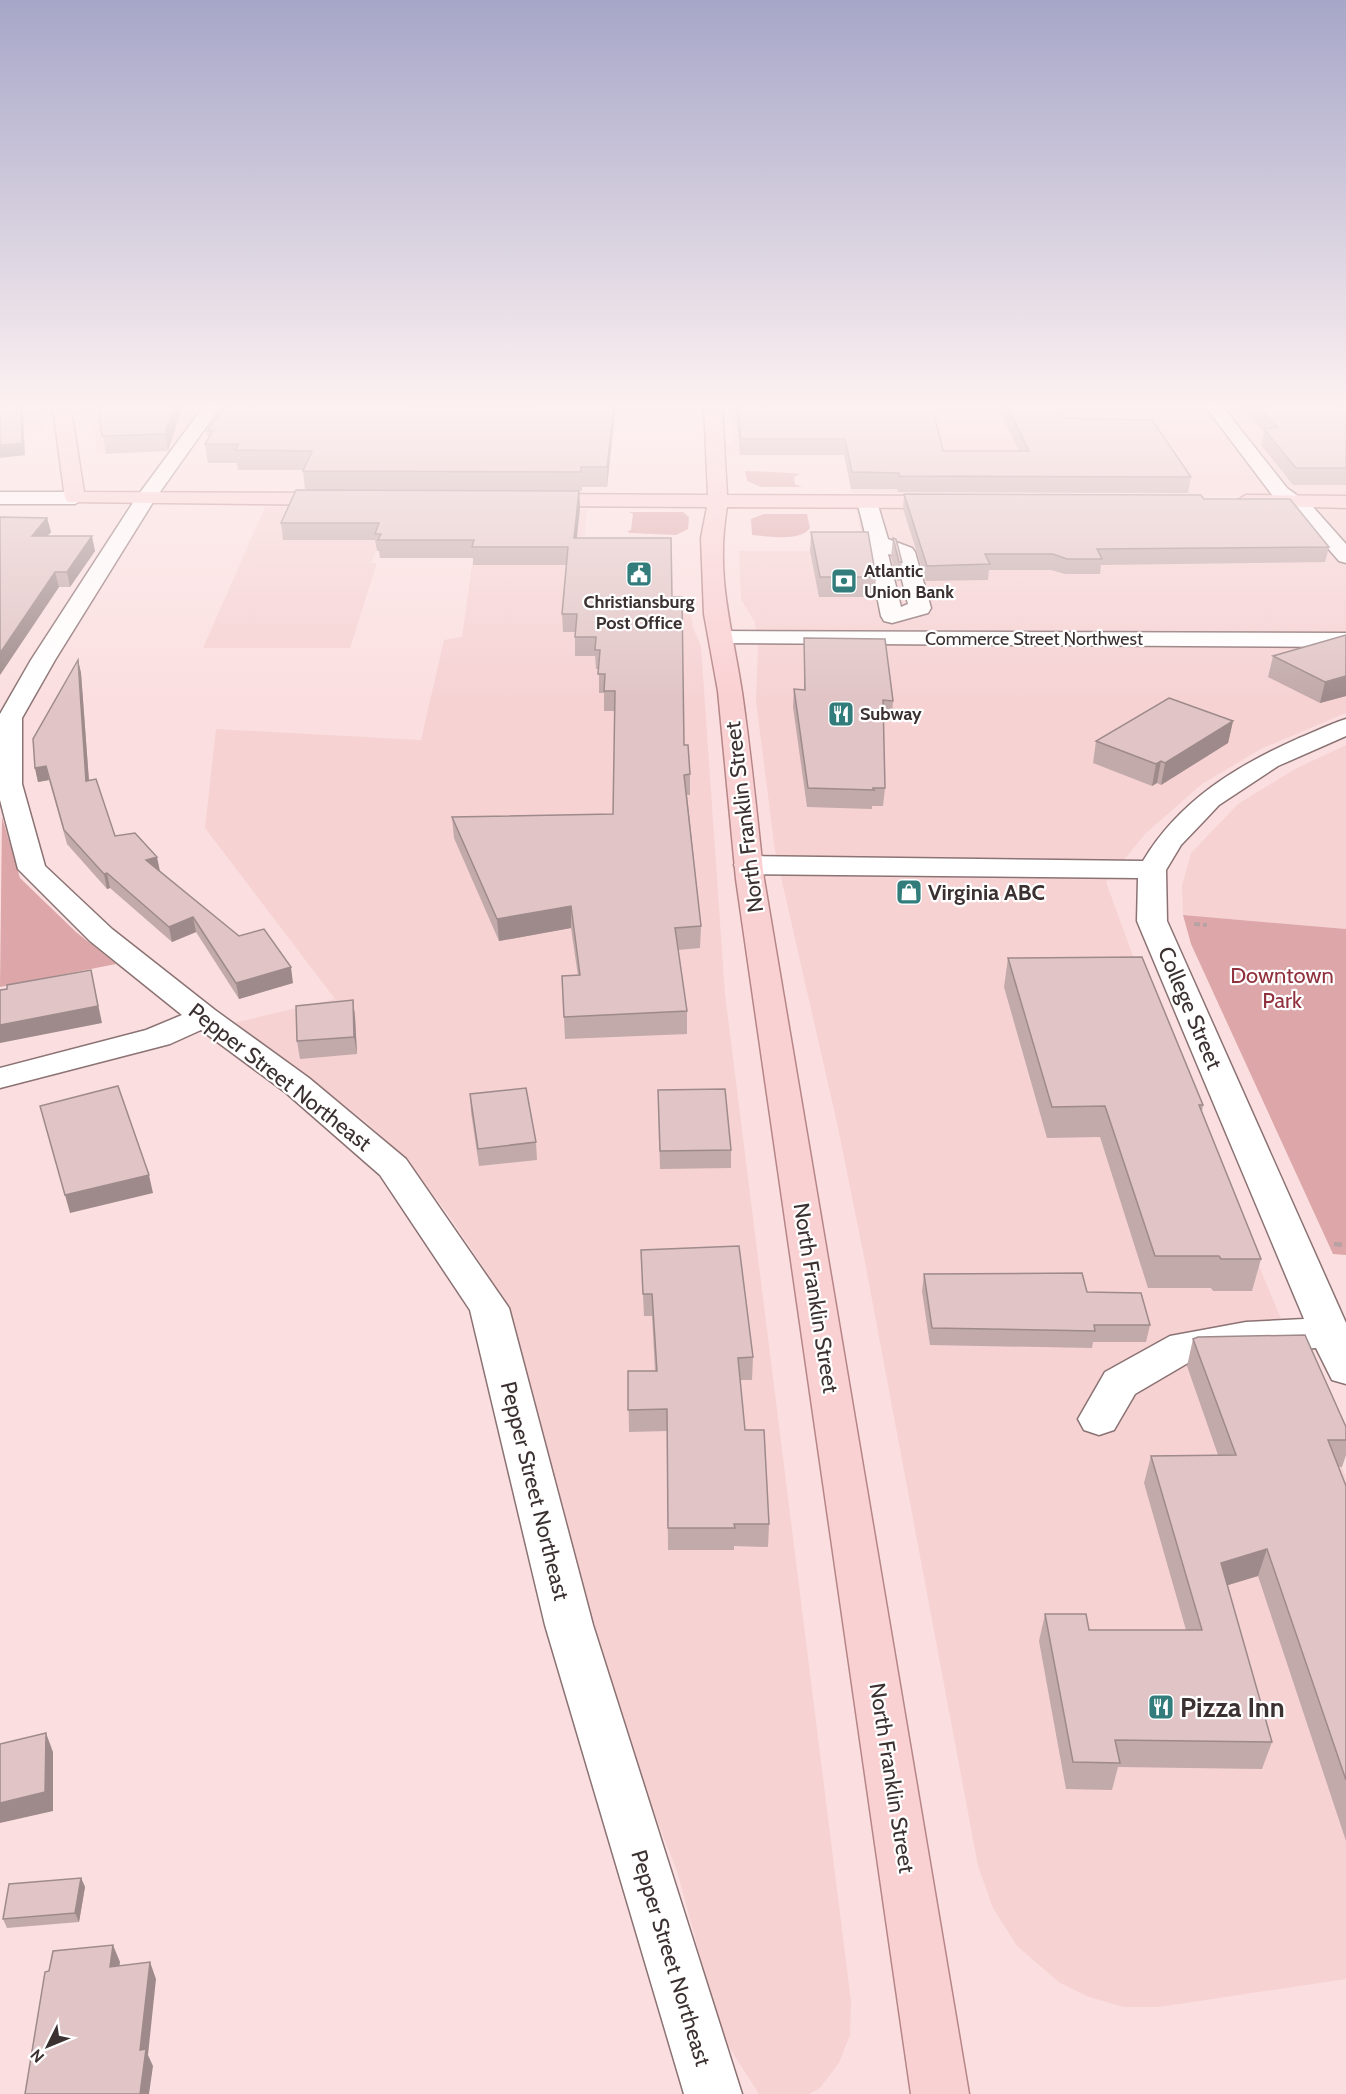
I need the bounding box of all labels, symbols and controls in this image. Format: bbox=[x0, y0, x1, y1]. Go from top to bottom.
public building icon: Christiansburg Post Office bbox=[624, 559, 654, 589]
place label: Atlantic Union Bank bbox=[864, 560, 954, 603]
bank icon: Atlantic Union Bank bbox=[829, 566, 859, 596]
place label: Christiansburg Post Office bbox=[584, 591, 694, 634]
street label: Commerce Street Northwest bbox=[925, 628, 1143, 650]
restaurant icon: Subway bbox=[826, 699, 856, 729]
place label: Subway bbox=[860, 703, 922, 725]
street label: North Franklin Street bbox=[719, 719, 769, 914]
shop icon: Virginia ABC bbox=[894, 877, 924, 907]
place label: Virginia ABC bbox=[928, 879, 1045, 906]
street label: College Street bbox=[1152, 943, 1228, 1074]
park label: Downtown Park bbox=[1230, 962, 1334, 1014]
street label: Pepper Street Northeast bbox=[183, 997, 377, 1157]
street label: North Franklin Street bbox=[788, 1201, 844, 1396]
street label: Pepper Street Northeast bbox=[495, 1379, 575, 1604]
street label: North Franklin Street bbox=[864, 1681, 920, 1876]
place label: Pizza Inn bbox=[1180, 1691, 1285, 1724]
restaurant icon: Pizza Inn bbox=[1146, 1692, 1176, 1722]
street label: Pepper Street Northeast bbox=[625, 1847, 717, 2070]
north arrow bbox=[18, 2016, 78, 2076]
text: N bbox=[27, 2045, 48, 2067]

